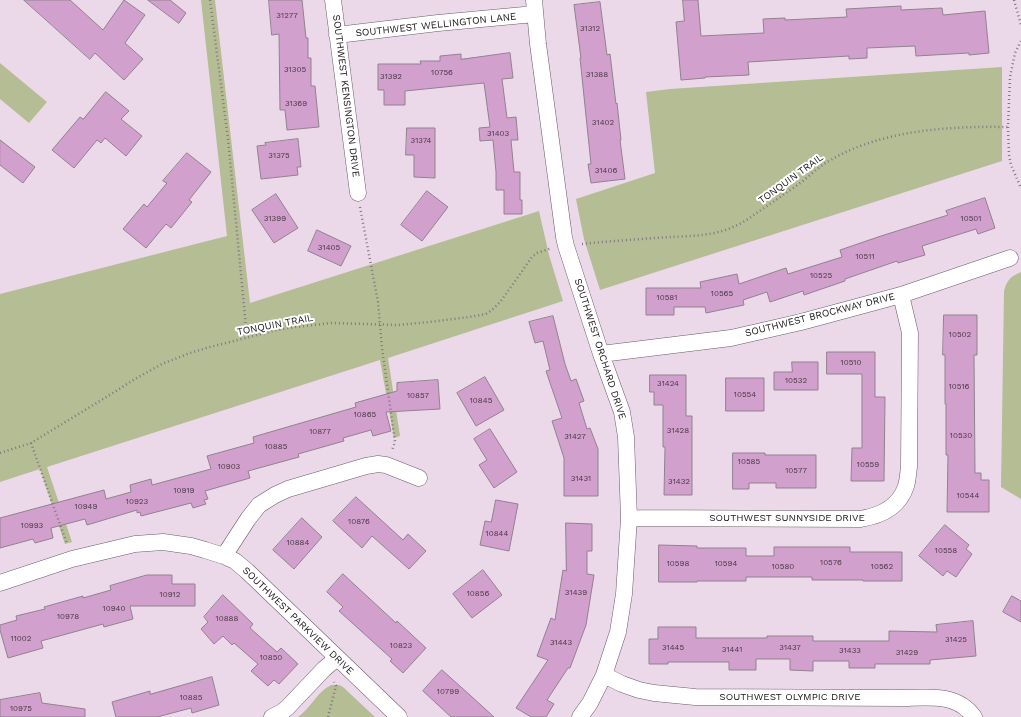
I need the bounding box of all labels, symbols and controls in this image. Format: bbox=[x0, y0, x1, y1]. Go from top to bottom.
house number: 31277 bbox=[276, 11, 298, 21]
street label: SOUTHWEST WELLINGTON LANE bbox=[355, 11, 517, 39]
street label: SOUTHWEST KENSINGTON DRIVE bbox=[330, 14, 362, 178]
house number: 31312 bbox=[580, 24, 600, 34]
house number: 31305 bbox=[284, 65, 306, 75]
house number: 10756 bbox=[431, 68, 453, 78]
house number: 31388 bbox=[586, 70, 608, 80]
house number: 31392 bbox=[380, 72, 402, 82]
house number: 31369 bbox=[285, 99, 307, 109]
house number: 31402 bbox=[592, 118, 614, 128]
house number: 31403 bbox=[487, 129, 509, 139]
house number: 31374 bbox=[411, 136, 431, 146]
house number: 31375 bbox=[268, 151, 290, 161]
street label: TONQUIN TRAIL bbox=[756, 151, 826, 207]
house number: 31406 bbox=[595, 166, 617, 176]
house number: 31399 bbox=[264, 214, 286, 224]
house number: 10501 bbox=[961, 214, 981, 224]
house number: 31405 bbox=[318, 243, 340, 253]
house number: 10511 bbox=[856, 252, 874, 262]
house number: 10525 bbox=[810, 271, 832, 281]
street label: SOUTHWEST ORCHARD DRIVE bbox=[571, 277, 629, 421]
house number: 10565 bbox=[711, 289, 733, 299]
street label: SOUTHWEST BROCKWAY DRIVE bbox=[744, 291, 896, 339]
house number: 10581 bbox=[657, 293, 677, 303]
street label: TONQUIN TRAIL bbox=[236, 312, 314, 338]
house number: 10502 bbox=[949, 330, 971, 340]
house number: 10510 bbox=[841, 358, 861, 368]
house number: 10532 bbox=[785, 376, 807, 386]
house number: 31424 bbox=[657, 379, 679, 389]
house number: 10516 bbox=[949, 382, 969, 392]
house number: 10554 bbox=[734, 390, 756, 400]
house number: 10857 bbox=[407, 391, 429, 401]
house number: 10845 bbox=[470, 396, 492, 406]
house number: 10865 bbox=[354, 410, 376, 420]
house number: 31428 bbox=[667, 426, 689, 436]
house number: 10877 bbox=[309, 427, 331, 437]
house number: 10530 bbox=[950, 431, 972, 441]
house number: 31427 bbox=[564, 432, 586, 442]
house number: 10885 bbox=[265, 442, 287, 452]
house number: 10585 bbox=[738, 457, 760, 467]
house number: 10559 bbox=[857, 460, 879, 470]
house number: 10903 bbox=[218, 462, 240, 472]
house number: 10577 bbox=[785, 466, 807, 476]
house number: 31431 bbox=[571, 474, 591, 484]
house number: 31432 bbox=[668, 477, 690, 487]
house number: 10919 bbox=[173, 486, 195, 496]
house number: 10544 bbox=[957, 491, 979, 501]
house number: 10923 bbox=[126, 497, 148, 507]
house number: 10949 bbox=[75, 502, 97, 512]
street label: SOUTHWEST SUNNYSIDE DRIVE bbox=[709, 512, 865, 524]
house number: 10876 bbox=[348, 517, 370, 527]
house number: 10993 bbox=[21, 521, 43, 531]
house number: 10844 bbox=[486, 529, 508, 539]
house number: 10884 bbox=[287, 538, 309, 548]
house number: 10558 bbox=[935, 546, 957, 556]
house number: 10576 bbox=[820, 558, 842, 568]
house number: 10598 bbox=[667, 559, 689, 569]
house number: 10594 bbox=[715, 559, 737, 569]
house number: 10580 bbox=[772, 562, 794, 572]
house number: 10562 bbox=[871, 562, 893, 572]
street label: SOUTHWEST PARKVIEW DRIVE bbox=[240, 565, 356, 677]
house number: 31439 bbox=[565, 588, 587, 598]
house number: 10856 bbox=[467, 589, 489, 599]
house number: 10912 bbox=[160, 590, 180, 600]
house number: 10940 bbox=[103, 604, 125, 614]
house number: 10978 bbox=[57, 612, 79, 622]
house number: 10888 bbox=[216, 614, 238, 624]
house number: 11002 bbox=[11, 634, 31, 644]
house number: 31425 bbox=[945, 635, 967, 645]
house number: 31443 bbox=[550, 638, 572, 648]
house number: 10823 bbox=[390, 641, 412, 651]
house number: 31445 bbox=[662, 643, 684, 653]
house number: 31437 bbox=[779, 643, 801, 653]
house number: 31441 bbox=[722, 645, 742, 655]
house number: 31433 bbox=[839, 646, 861, 656]
house number: 31429 bbox=[896, 648, 918, 658]
house number: 10850 bbox=[260, 653, 282, 663]
house number: 10799 bbox=[437, 687, 459, 697]
street label: SOUTHWEST OLYMPIC DRIVE bbox=[719, 691, 861, 703]
house number: 10885 bbox=[180, 693, 202, 703]
house number: 10975 bbox=[10, 704, 32, 714]

